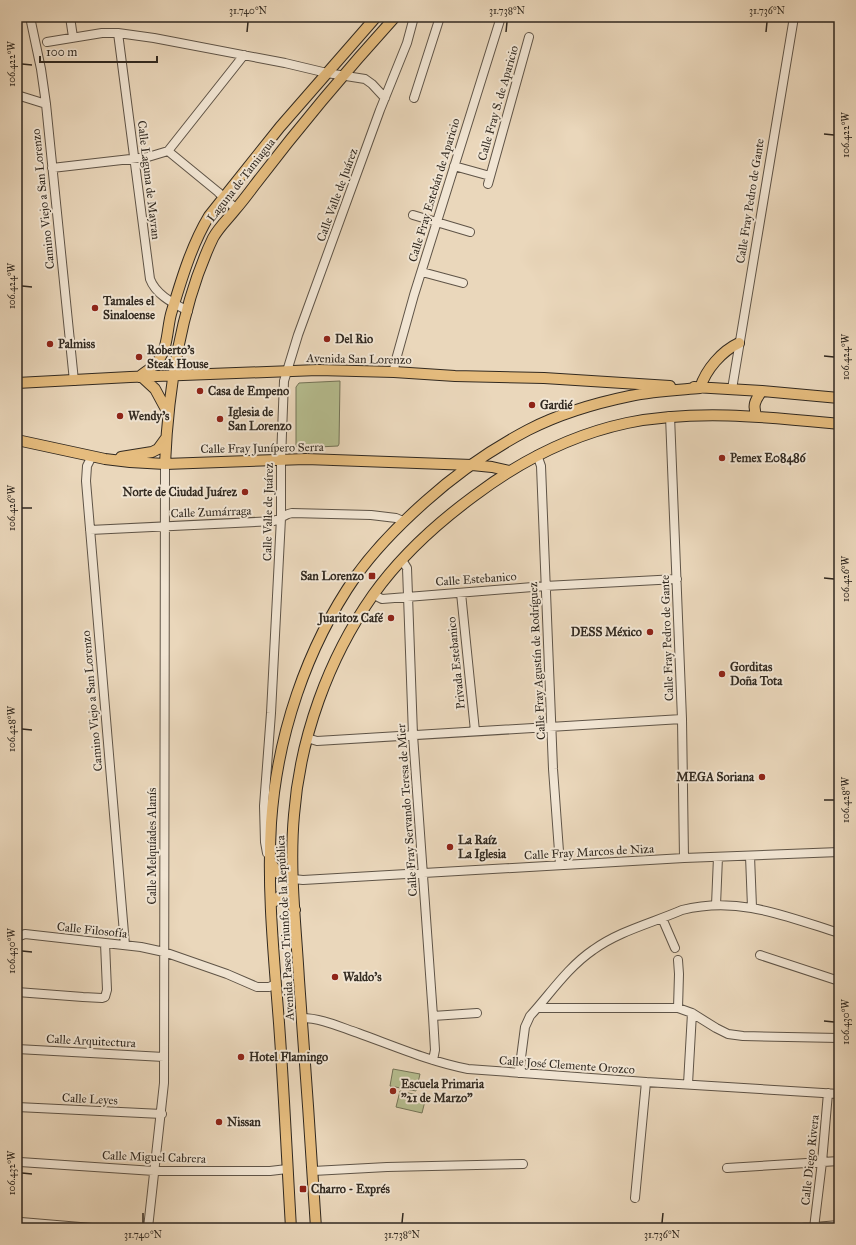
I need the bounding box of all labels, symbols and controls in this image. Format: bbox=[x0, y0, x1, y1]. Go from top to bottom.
text: 31.740°N bbox=[229, 5, 268, 17]
text: 31.738°N bbox=[489, 5, 526, 17]
text: 31.736°N bbox=[749, 5, 786, 17]
scale bar bbox=[40, 38, 157, 64]
text: 106.422°W bbox=[6, 41, 18, 87]
street label: Calle Fray S. de Aparicio bbox=[475, 44, 521, 162]
text: 100 m bbox=[46, 45, 77, 59]
text: 106.422°W bbox=[840, 112, 852, 158]
street label: Calle Fray Estebán de Aparicio bbox=[405, 116, 463, 264]
street label: Calle Laguna de Mayran bbox=[134, 120, 163, 241]
street label: Camino Viejo a San Lorenzo bbox=[29, 128, 57, 270]
street label: Laguna de Tamiagua bbox=[204, 135, 279, 225]
street label: Calle Fray Pedro de Gante bbox=[733, 138, 767, 264]
street label: Calle Valle de Juárez bbox=[314, 146, 362, 244]
text: 106.424°W bbox=[6, 262, 18, 309]
place label: Tamales el Sinaloense bbox=[102, 294, 155, 322]
marker: Tamales el Sinaloense bbox=[90, 303, 100, 313]
place label: Del Rio bbox=[335, 332, 373, 346]
text: 106.424°W bbox=[840, 333, 852, 380]
marker: Del Rio bbox=[322, 334, 332, 344]
place label: Palmiss bbox=[58, 337, 96, 351]
marker: Palmiss bbox=[45, 339, 55, 349]
place label: Roberto's Steak House bbox=[147, 343, 209, 371]
street label: Avenida San Lorenzo bbox=[305, 351, 412, 367]
marker: Roberto's Steak House bbox=[134, 352, 144, 362]
place label: Casa de Empeno bbox=[208, 384, 289, 399]
marker: Casa de Empeno bbox=[195, 386, 205, 396]
place label: Gardié bbox=[540, 398, 574, 412]
marker: Gardié bbox=[527, 400, 537, 410]
place label: Iglesia de San Lorenzo bbox=[228, 405, 292, 433]
place label: Wendy's bbox=[128, 409, 170, 424]
marker: Wendy's bbox=[115, 411, 125, 421]
marker: Iglesia de San Lorenzo bbox=[215, 414, 225, 424]
street label: Calle Fray Junípero Serra bbox=[200, 440, 325, 457]
place label: Pemex E08486 bbox=[730, 451, 807, 466]
marker: Pemex E08486 bbox=[717, 453, 727, 463]
street label: Calle Valle de Juárez bbox=[260, 462, 277, 561]
text: 106.426°W bbox=[6, 485, 18, 531]
place label: Norte de Ciudad Juárez bbox=[122, 485, 237, 500]
marker: Norte de Ciudad Juárez bbox=[240, 487, 250, 497]
street label: Calle Zumárraga bbox=[170, 504, 253, 521]
text: 106.426°W bbox=[840, 556, 852, 602]
place label: San Lorenzo bbox=[300, 569, 364, 583]
street label: Calle Estebanico bbox=[435, 569, 517, 589]
marker: San Lorenzo bbox=[367, 571, 377, 581]
street label: Calle Fray Pedro de Gante bbox=[658, 575, 676, 701]
street label: Calle Fray Agustín de Rodríguez bbox=[526, 581, 549, 740]
place label: Juaritoz Café bbox=[317, 611, 384, 626]
marker: Juaritoz Café bbox=[386, 613, 396, 623]
street label: Privada Estebanico bbox=[444, 616, 468, 710]
place label: DESS México bbox=[571, 625, 642, 639]
marker: DESS México bbox=[645, 627, 655, 637]
street label: Camino Viejo a San Lorenzo bbox=[79, 630, 105, 772]
place label: Gorditas Doña Tota bbox=[730, 660, 783, 688]
marker: Gorditas Doña Tota bbox=[717, 669, 727, 679]
text: 106.428°W bbox=[6, 706, 18, 752]
street label: Calle Fray Servando Teresa de Mier bbox=[394, 722, 420, 897]
place label: MEGA Soriana bbox=[676, 770, 755, 784]
marker: MEGA Soriana bbox=[757, 772, 767, 782]
text: 106.428°W bbox=[840, 777, 852, 823]
street label: Calle Melquíades Alanís bbox=[145, 788, 160, 904]
place label: La Raíz La Iglesia bbox=[458, 833, 507, 862]
street label: Avenida Paseo Triunfo de la República bbox=[273, 834, 297, 1022]
marker: La Raíz La Iglesia bbox=[445, 842, 455, 852]
street label: Calle Fray Marcos de Niza bbox=[524, 842, 655, 862]
street label: Calle Filosofía bbox=[56, 919, 129, 941]
text: 106.430°W bbox=[6, 928, 18, 974]
place label: Waldo's bbox=[343, 970, 382, 984]
marker: Waldo's bbox=[330, 972, 340, 982]
text: 106.430°W bbox=[840, 999, 852, 1045]
street label: Calle Arquitectura bbox=[46, 1032, 137, 1051]
place label: Hotel Flamingo bbox=[249, 1050, 328, 1065]
marker: Hotel Flamingo bbox=[236, 1052, 246, 1062]
street label: Calle José Clemente Orozco bbox=[499, 1053, 635, 1078]
place label: Escuela Primaria "21 de Marzo" bbox=[401, 1077, 485, 1105]
marker: Escuela Primaria "21 de Marzo" bbox=[388, 1086, 398, 1096]
street label: Calle Leyes bbox=[62, 1091, 118, 1107]
street label: Calle Diego Rivera bbox=[798, 1113, 823, 1206]
place label: Nissan bbox=[227, 1115, 261, 1129]
marker: Nissan bbox=[214, 1117, 224, 1127]
street label: Calle Miguel Cabrera bbox=[102, 1148, 207, 1167]
text: 106.432°W bbox=[6, 1150, 18, 1195]
place label: Charro - Exprés bbox=[311, 1182, 390, 1197]
marker: Charro - Exprés bbox=[298, 1184, 308, 1194]
text: 31.740°N bbox=[124, 1229, 163, 1241]
text: 31.738°N bbox=[384, 1229, 421, 1241]
text: 31.736°N bbox=[644, 1229, 681, 1241]

